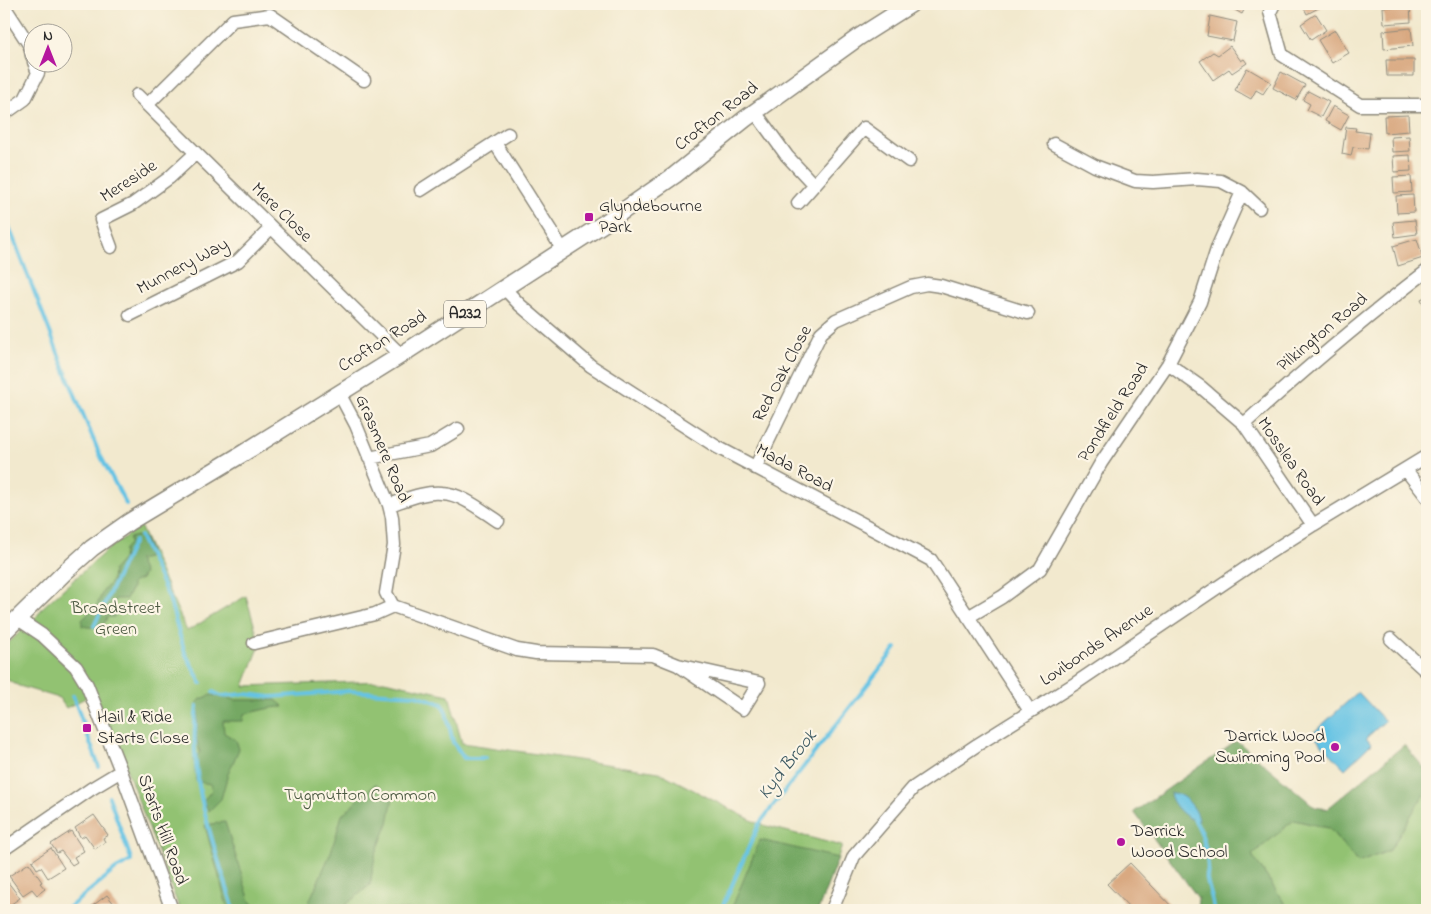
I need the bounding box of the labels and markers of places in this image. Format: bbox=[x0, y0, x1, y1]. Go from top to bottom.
place label: Glyndebourne Park bbox=[599, 194, 703, 241]
marker: Glyndebourne Park bbox=[583, 211, 595, 223]
place label: Hail & Ride Starts Close bbox=[97, 705, 190, 752]
marker: Hail & Ride Starts Close bbox=[81, 722, 93, 734]
place label: Darrick Wood Swimming Pool bbox=[1215, 724, 1325, 772]
marker: Darrick Wood Swimming Pool bbox=[1329, 741, 1341, 753]
place label: Darrick Wood School bbox=[1130, 819, 1228, 866]
marker: Darrick Wood School bbox=[1115, 836, 1127, 848]

